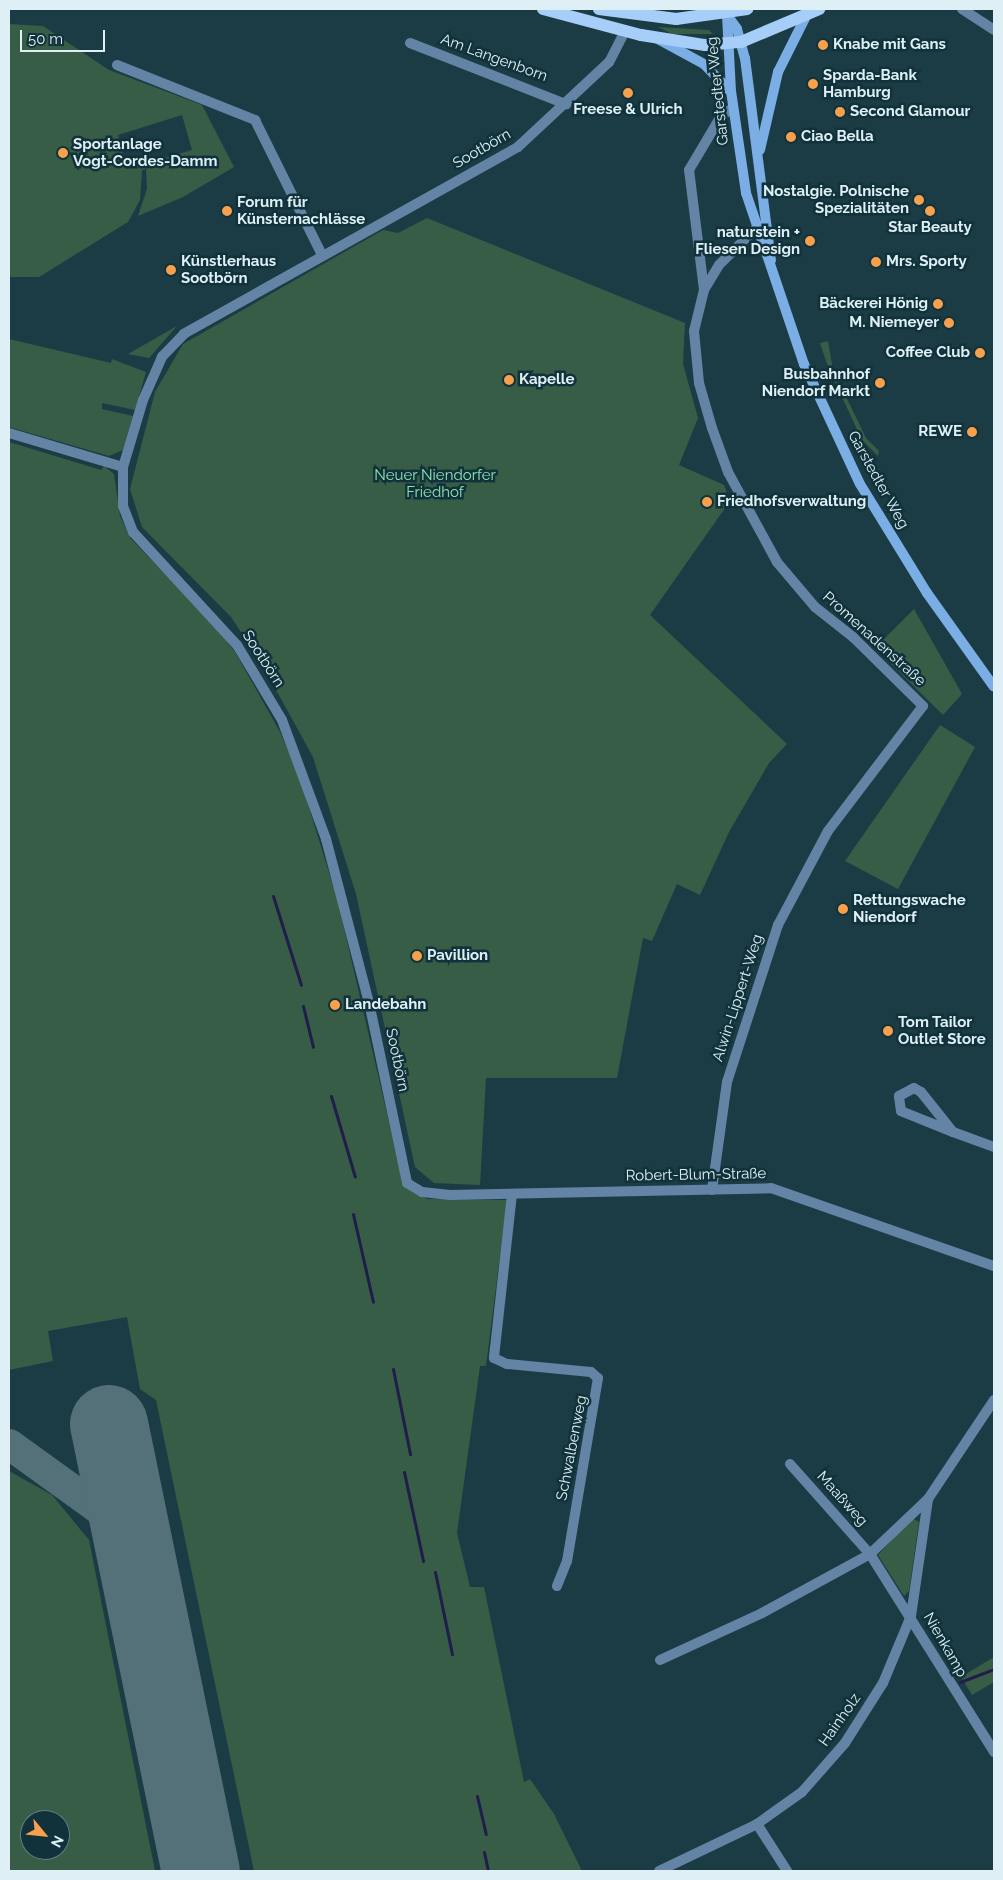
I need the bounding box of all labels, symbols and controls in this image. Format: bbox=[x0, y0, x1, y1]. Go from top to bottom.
scale bar bbox=[22, 20, 108, 52]
text: 50 m bbox=[28, 30, 63, 48]
street label: Am Langenborn bbox=[438, 30, 550, 86]
street label: Garstedter Weg bbox=[703, 35, 733, 147]
place label: Knabe mit Gans bbox=[833, 36, 946, 54]
marker: Knabe mit Gans bbox=[817, 39, 829, 51]
place label: Sparda-Bank Hamburg bbox=[823, 66, 917, 101]
marker: Sparda-Bank Hamburg bbox=[807, 78, 819, 90]
marker: Freese & Ulrich bbox=[622, 87, 634, 99]
place label: Freese & Ulrich bbox=[573, 101, 683, 119]
place label: Second Glamour bbox=[850, 103, 970, 121]
marker: Second Glamour bbox=[834, 106, 846, 118]
street label: Sootbörn bbox=[450, 125, 514, 173]
place label: Ciao Bella bbox=[801, 128, 874, 146]
marker: Ciao Bella bbox=[785, 131, 797, 143]
place label: Sportanlage Vogt-Cordes-Damm bbox=[73, 135, 217, 170]
marker: Sportanlage Vogt-Cordes-Damm bbox=[57, 147, 69, 159]
place label: Nostalgie. Polnische Spezialitäten bbox=[763, 182, 909, 217]
place label: Forum für Künsternachlässe bbox=[237, 193, 365, 228]
marker: Nostalgie. Polnische Spezialitäten bbox=[913, 194, 925, 206]
marker: Forum für Künsternachlässe bbox=[221, 205, 233, 217]
marker: Star Beauty bbox=[924, 205, 936, 217]
place label: Star Beauty bbox=[888, 219, 972, 237]
place label: naturstein + Fliesen Design bbox=[695, 223, 800, 258]
marker: naturstein + Fliesen Design bbox=[804, 235, 816, 247]
place label: Künstlerhaus Sootbörn bbox=[181, 252, 276, 287]
place label: Mrs. Sporty bbox=[886, 253, 967, 271]
marker: Mrs. Sporty bbox=[870, 256, 882, 268]
marker: Künstlerhaus Sootbörn bbox=[165, 264, 177, 276]
place label: Bäckerei Hönig bbox=[819, 295, 928, 313]
marker: Bäckerei Hönig bbox=[932, 298, 944, 310]
place label: M. Niemeyer bbox=[849, 314, 939, 332]
marker: M. Niemeyer bbox=[943, 317, 955, 329]
place label: Coffee Club bbox=[886, 344, 970, 362]
marker: Coffee Club bbox=[974, 347, 986, 359]
place label: Busbahnhof Niendorf Markt bbox=[762, 365, 870, 400]
place label: Kapelle bbox=[519, 371, 575, 389]
marker: Kapelle bbox=[503, 374, 515, 386]
marker: Busbahnhof Niendorf Markt bbox=[874, 377, 886, 389]
place label: REWE bbox=[918, 423, 962, 441]
marker: REWE bbox=[966, 426, 978, 438]
street label: Garstedter Weg bbox=[843, 428, 913, 532]
park label: Neuer Niendorfer Friedhof bbox=[374, 466, 496, 501]
place label: Friedhofsverwaltung bbox=[717, 493, 866, 511]
marker: Friedhofsverwaltung bbox=[701, 496, 713, 508]
street label: Promenadenstraße bbox=[819, 588, 929, 690]
street label: Sootbörn bbox=[238, 627, 288, 691]
place label: Rettungswache Niendorf bbox=[853, 891, 966, 926]
marker: Rettungswache Niendorf bbox=[837, 903, 849, 915]
street label: Alwin-Lippert-Weg bbox=[709, 932, 767, 1064]
place label: Pavillion bbox=[427, 947, 488, 965]
marker: Pavillion bbox=[411, 950, 423, 962]
place label: Landebahn bbox=[345, 996, 426, 1014]
marker: Landebahn bbox=[329, 999, 341, 1011]
place label: Tom Tailor Outlet Store bbox=[898, 1013, 986, 1048]
marker: Tom Tailor Outlet Store bbox=[882, 1025, 894, 1037]
street label: Sootbörn bbox=[382, 1027, 412, 1093]
street label: Robert-Blum-Straße bbox=[626, 1165, 766, 1185]
street label: Schwalbenweg bbox=[553, 1394, 591, 1502]
street label: Maaßweg bbox=[813, 1468, 871, 1530]
street label: Nienkamp bbox=[919, 1610, 971, 1680]
street label: Hainholz bbox=[815, 1690, 865, 1750]
north arrow bbox=[20, 1810, 70, 1860]
text: N bbox=[48, 1833, 67, 1850]

